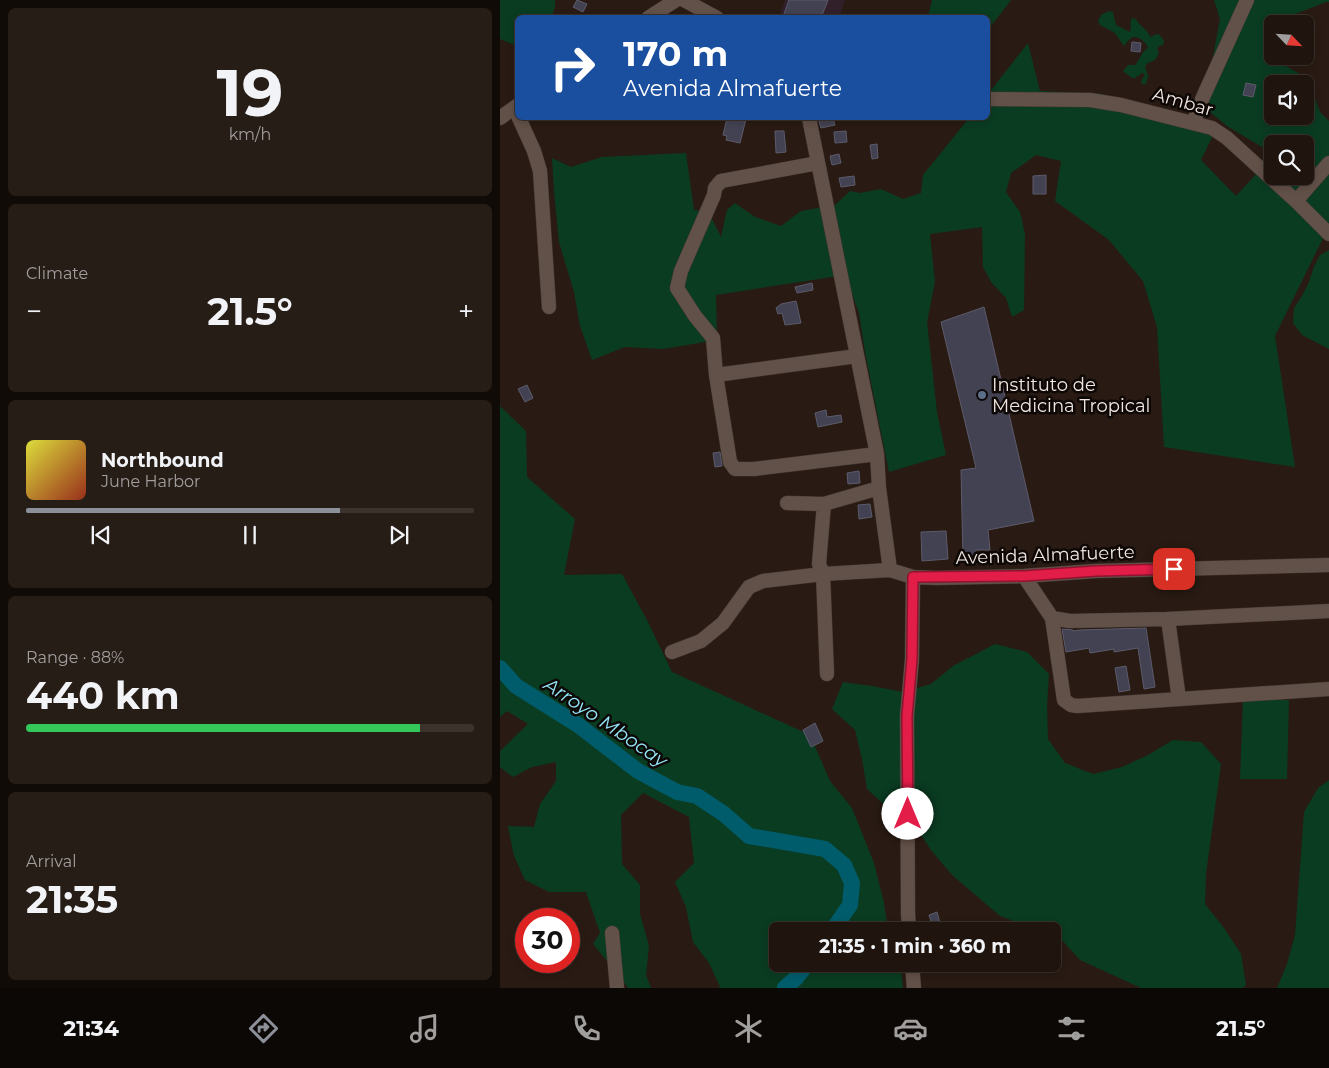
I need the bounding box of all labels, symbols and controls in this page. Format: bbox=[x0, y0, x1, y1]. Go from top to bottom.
north arrow bbox=[1264, 15, 1314, 65]
map controls bbox=[1264, 15, 1314, 185]
text: 170 m bbox=[623, 32, 728, 75]
icon: right bbox=[540, 35, 605, 100]
text: 19 bbox=[217, 53, 283, 132]
text: Avenida Almafuerte bbox=[623, 75, 842, 102]
button: sound bbox=[1264, 75, 1314, 125]
street label: Ambar bbox=[1150, 83, 1216, 121]
text: km/h bbox=[229, 125, 271, 144]
button: search bbox=[1264, 135, 1314, 185]
text: Climate bbox=[26, 264, 88, 283]
text: 21.5° bbox=[207, 288, 293, 335]
text: − bbox=[26, 294, 42, 328]
text: + bbox=[458, 294, 474, 328]
place label: Instituto de Medicina Tropical bbox=[992, 374, 1150, 417]
marker: Instituto de Medicina Tropical bbox=[976, 389, 988, 401]
text: Northbound bbox=[101, 449, 224, 472]
text: June Harbor bbox=[101, 472, 200, 491]
icon: previous bbox=[87, 521, 115, 549]
icon: pause bbox=[236, 521, 264, 549]
icon: next bbox=[385, 521, 413, 549]
street label: Avenida Almafuerte bbox=[955, 541, 1135, 569]
pin bbox=[1153, 548, 1195, 590]
icon: arrive bbox=[1160, 555, 1188, 583]
text: Range · 88% bbox=[26, 648, 124, 667]
text: 440 km bbox=[26, 672, 180, 719]
water label: Arroyo Mbocay bbox=[539, 672, 673, 773]
position arrow bbox=[881, 787, 933, 839]
text: Arrival bbox=[26, 852, 76, 871]
text: 21:35 bbox=[26, 876, 118, 923]
speed limit sign: 30 bbox=[515, 908, 580, 973]
text: 21:35 · 1 min · 360 m bbox=[819, 935, 1011, 958]
icon: directions bbox=[246, 1011, 281, 1046]
icon: music bbox=[407, 1011, 442, 1046]
icon: phone bbox=[569, 1011, 604, 1046]
icon: climate bbox=[731, 1011, 766, 1046]
icon: car bbox=[893, 1011, 928, 1046]
icon: filters bbox=[1054, 1011, 1089, 1046]
text: 21:34 bbox=[63, 1015, 119, 1042]
text: 21.5° bbox=[1216, 1015, 1266, 1042]

